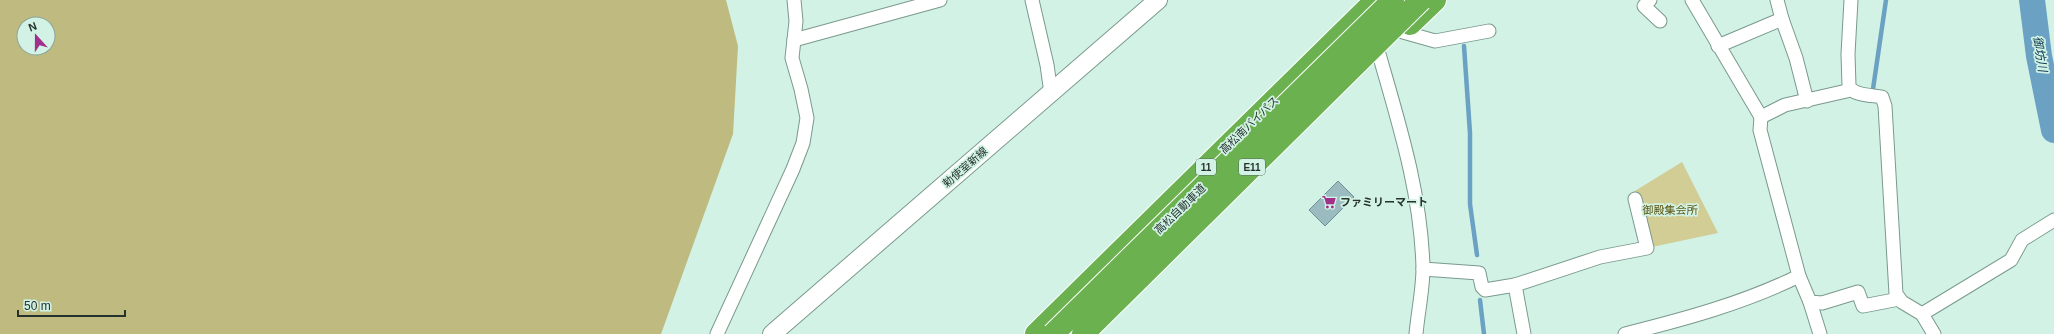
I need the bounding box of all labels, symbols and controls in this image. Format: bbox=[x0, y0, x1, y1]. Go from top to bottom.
north arrow bbox=[16, 16, 56, 56]
text: N bbox=[27, 20, 38, 34]
water label: 御坊川 bbox=[2030, 35, 2050, 75]
street label: 高松南バイパス bbox=[1217, 94, 1281, 156]
street label: 勅使室新線 bbox=[940, 144, 990, 190]
road number: 11 bbox=[1196, 159, 1216, 175]
road number: E11 bbox=[1239, 159, 1265, 175]
street label: 高松自動車道 bbox=[1152, 182, 1208, 236]
supermarket icon: ファミリーマート bbox=[1321, 194, 1337, 210]
place label: ファミリーマート bbox=[1340, 196, 1428, 208]
park label: 御殿集会所 bbox=[1642, 204, 1698, 216]
scale bar bbox=[18, 292, 125, 318]
text: 50 m bbox=[24, 299, 51, 313]

